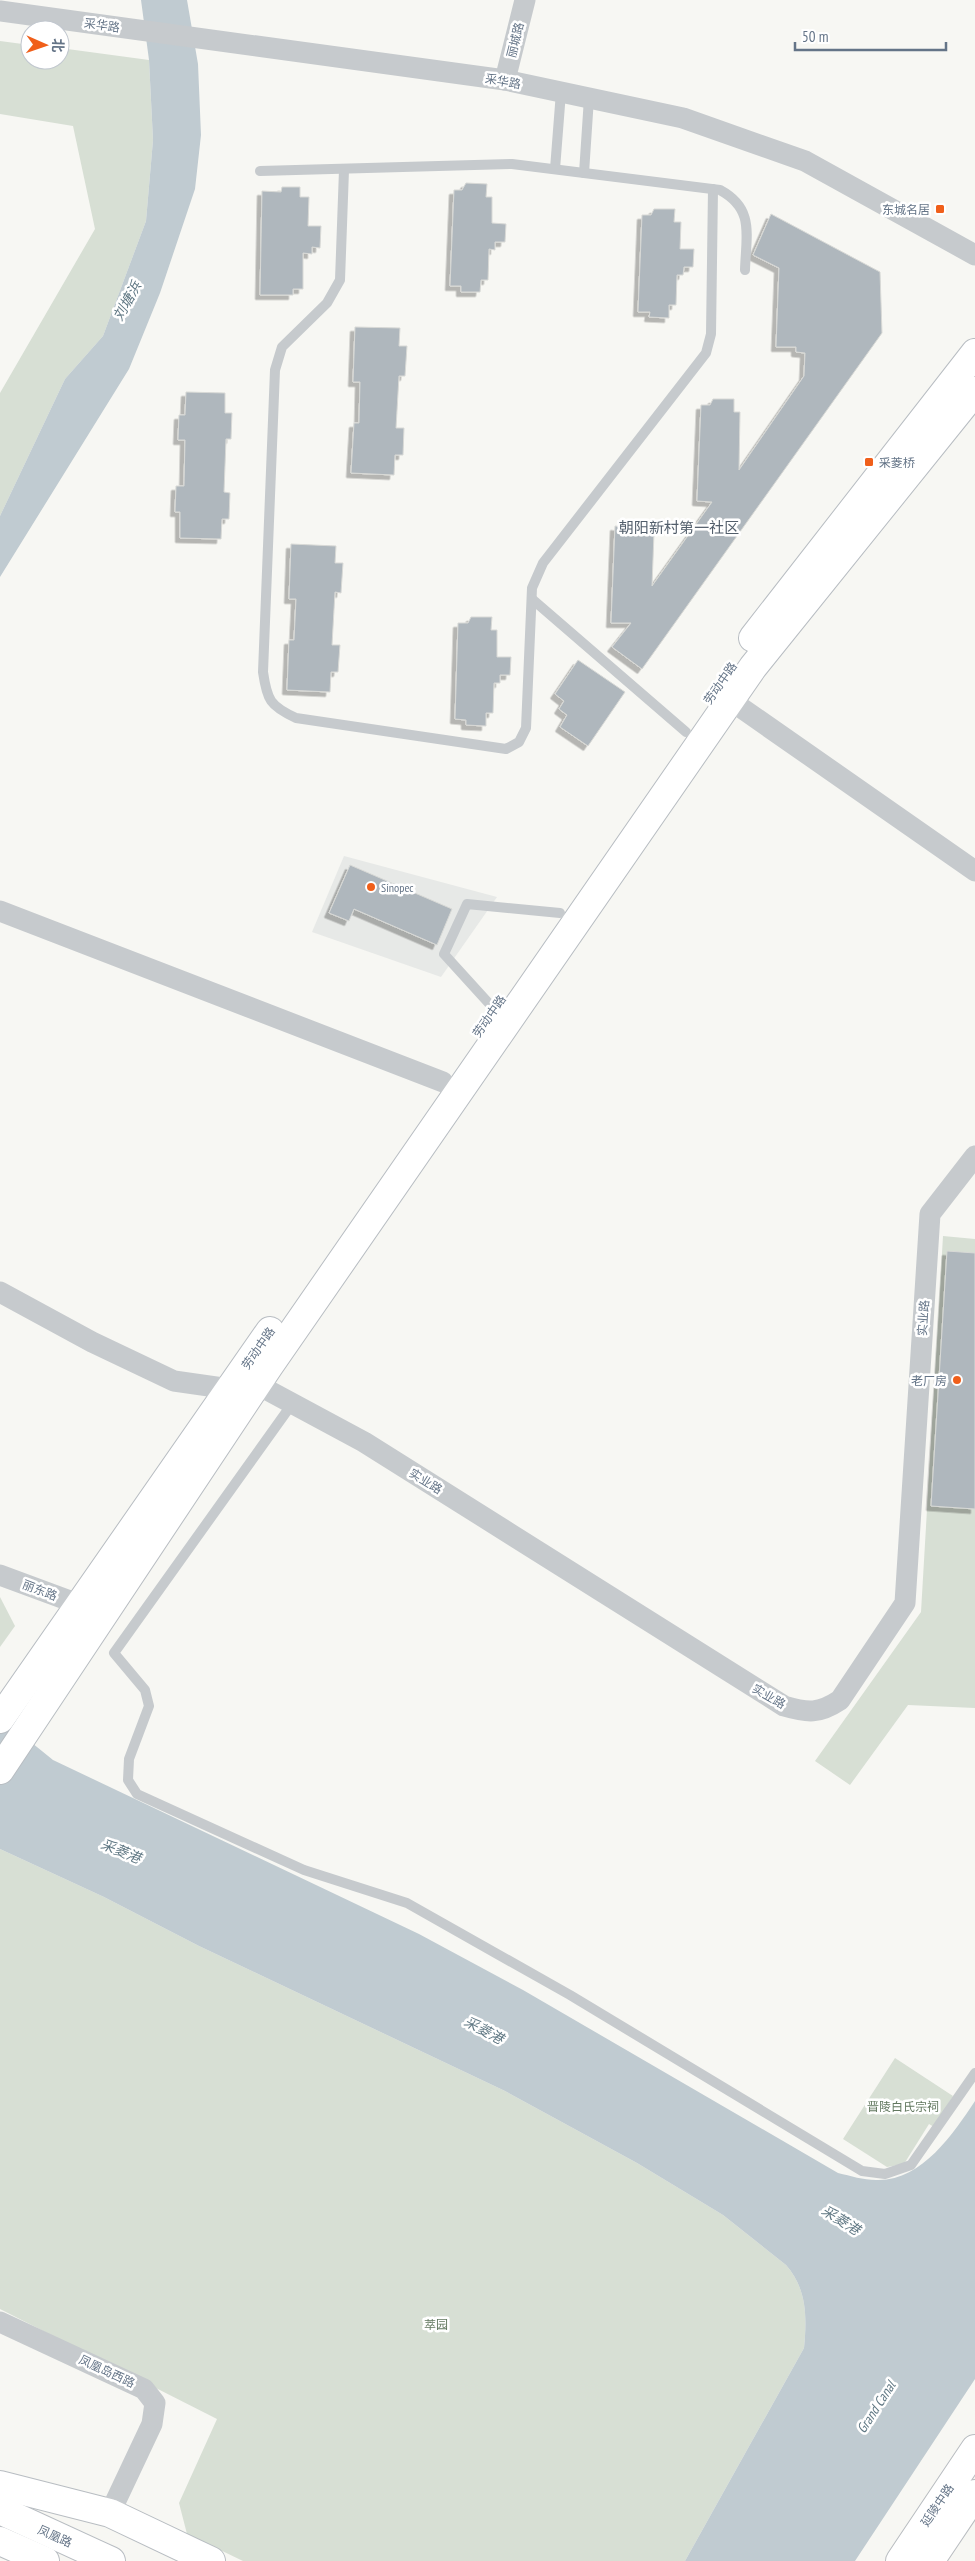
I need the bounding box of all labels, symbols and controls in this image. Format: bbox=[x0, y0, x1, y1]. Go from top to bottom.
street label: 采华路 bbox=[83, 15, 121, 35]
north arrow bbox=[20, 20, 70, 70]
scale bar bbox=[795, 20, 946, 52]
street label: 丽城路 bbox=[503, 21, 527, 59]
text: 50 m bbox=[802, 27, 828, 46]
text: 北 bbox=[49, 38, 67, 53]
street label: 采华路 bbox=[484, 70, 522, 92]
place label: 东城名居 bbox=[882, 202, 930, 217]
marker: 东城名居 bbox=[934, 203, 946, 215]
water label: 刘塘浜 bbox=[109, 277, 146, 324]
place label: 采菱桥 bbox=[879, 455, 915, 470]
marker: 采菱桥 bbox=[863, 456, 875, 468]
district label: 朝阳新村第一社区 bbox=[619, 518, 739, 537]
street label: 劳动中路 bbox=[700, 659, 740, 707]
place label: Sinopec bbox=[381, 880, 414, 895]
marker: Sinopec bbox=[365, 881, 377, 893]
street label: 劳动中路 bbox=[469, 992, 509, 1040]
street label: 实业路 bbox=[914, 1300, 932, 1336]
street label: 劳动中路 bbox=[238, 1324, 278, 1372]
place label: 老厂房 bbox=[911, 1373, 947, 1388]
marker: 老厂房 bbox=[951, 1374, 963, 1386]
street label: 实业路 bbox=[407, 1465, 445, 1497]
street label: 丽东路 bbox=[21, 1577, 59, 1603]
street label: 实业路 bbox=[750, 1681, 788, 1711]
water label: 采菱港 bbox=[98, 1835, 146, 1868]
water label: 采菱港 bbox=[461, 2012, 509, 2049]
park label: 晋陵白氏宗祠 bbox=[867, 2099, 939, 2114]
water label: 采菱港 bbox=[818, 2201, 865, 2240]
park label: 萃园 bbox=[424, 2317, 448, 2332]
street label: 凤凰岛西路 bbox=[77, 2352, 137, 2390]
water label: Grand Canal bbox=[853, 2376, 900, 2436]
street label: 延陵中路 bbox=[917, 2481, 957, 2529]
street label: 凤凰路 bbox=[35, 2522, 75, 2550]

